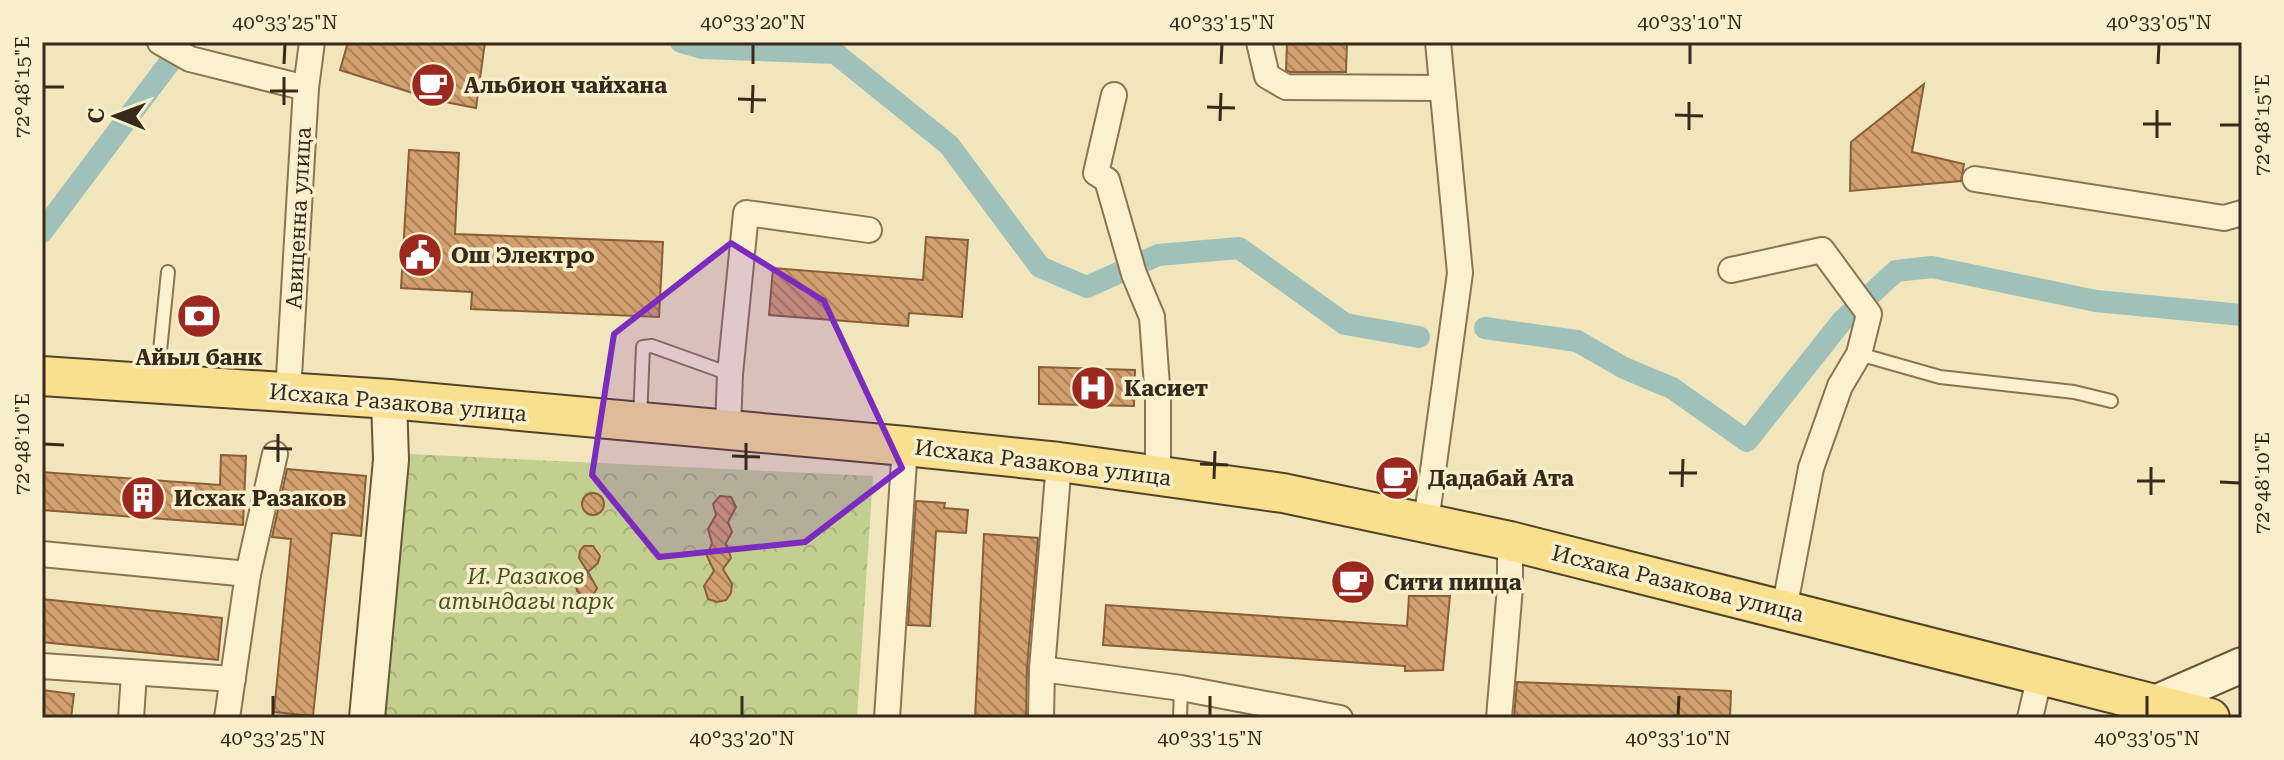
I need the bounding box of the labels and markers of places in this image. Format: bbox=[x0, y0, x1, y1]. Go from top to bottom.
cafe icon: Альбион чайхана bbox=[409, 61, 457, 109]
place label: Альбион чайхана bbox=[464, 73, 667, 98]
public building icon: Ош Электро bbox=[396, 231, 444, 279]
place label: Ош Электро bbox=[451, 243, 595, 268]
bank icon: Айыл банк bbox=[175, 292, 223, 340]
place label: Айыл банк bbox=[135, 345, 263, 370]
hospital icon: Касиет bbox=[1069, 364, 1117, 412]
place label: Касиет bbox=[1124, 376, 1208, 401]
cafe icon: Дадабай Ата bbox=[1373, 454, 1421, 502]
place label: Дадабай Ата bbox=[1428, 466, 1574, 491]
building icon: Исхак Разаков bbox=[119, 474, 167, 522]
place label: Исхак Разаков bbox=[174, 486, 346, 511]
cafe icon: Сити пицца bbox=[1329, 558, 1377, 606]
place label: Сити пицца bbox=[1384, 570, 1522, 595]

